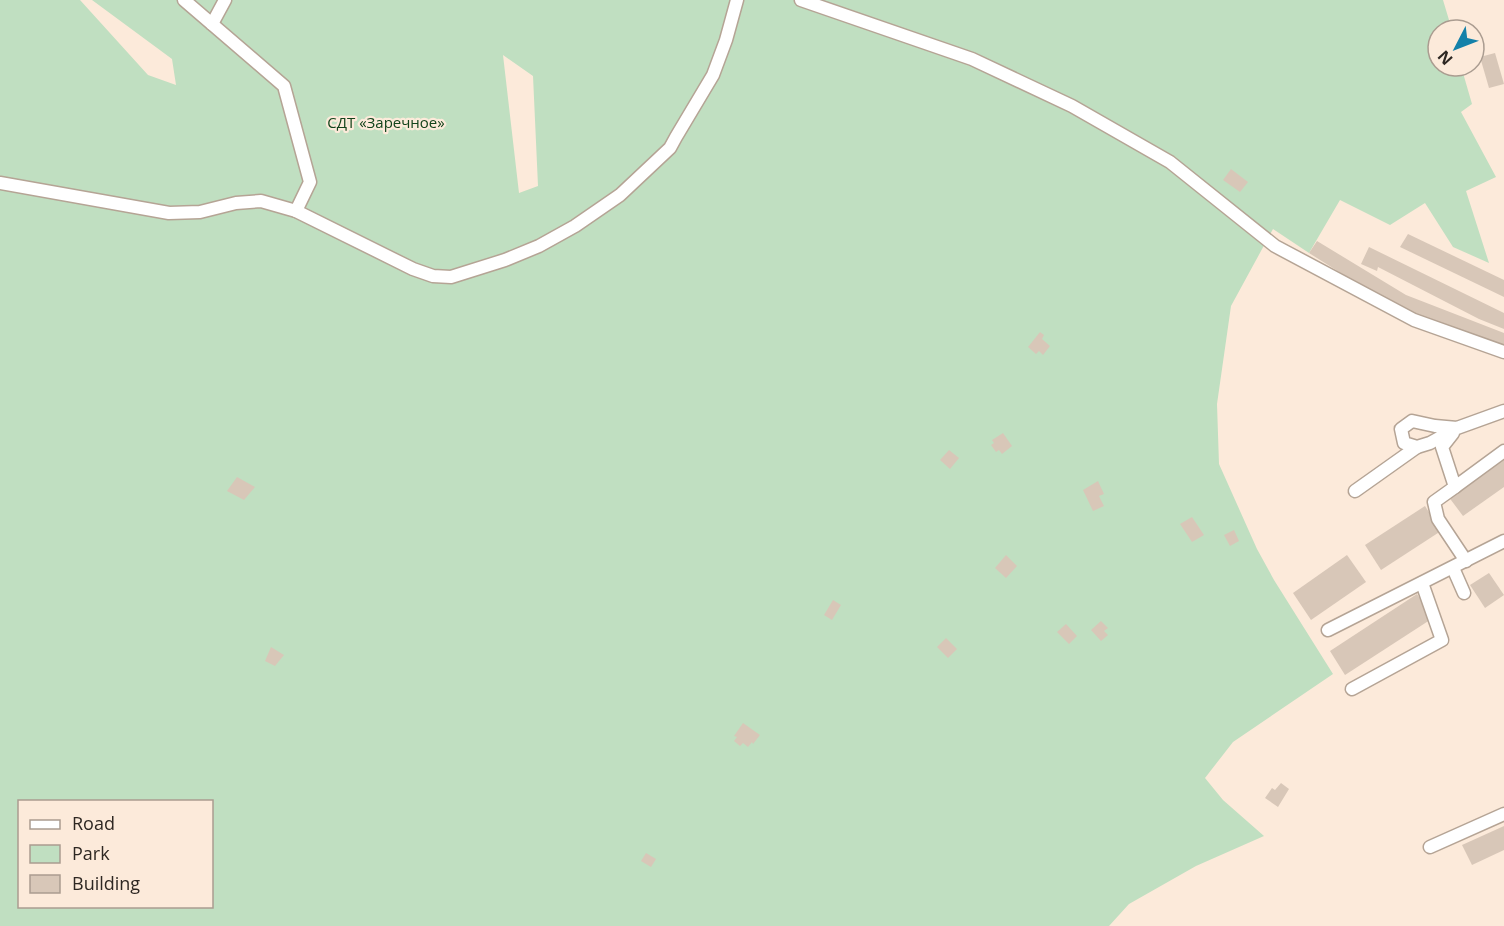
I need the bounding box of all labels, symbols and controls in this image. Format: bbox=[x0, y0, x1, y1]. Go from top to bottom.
north arrow bbox=[1426, 18, 1486, 78]
text: N bbox=[1432, 46, 1457, 70]
park label: СДТ «Заречное» bbox=[327, 112, 445, 132]
legend bbox=[18, 800, 213, 908]
text: Road bbox=[72, 811, 115, 835]
text: Park bbox=[72, 841, 110, 865]
text: Building bbox=[72, 871, 140, 895]

